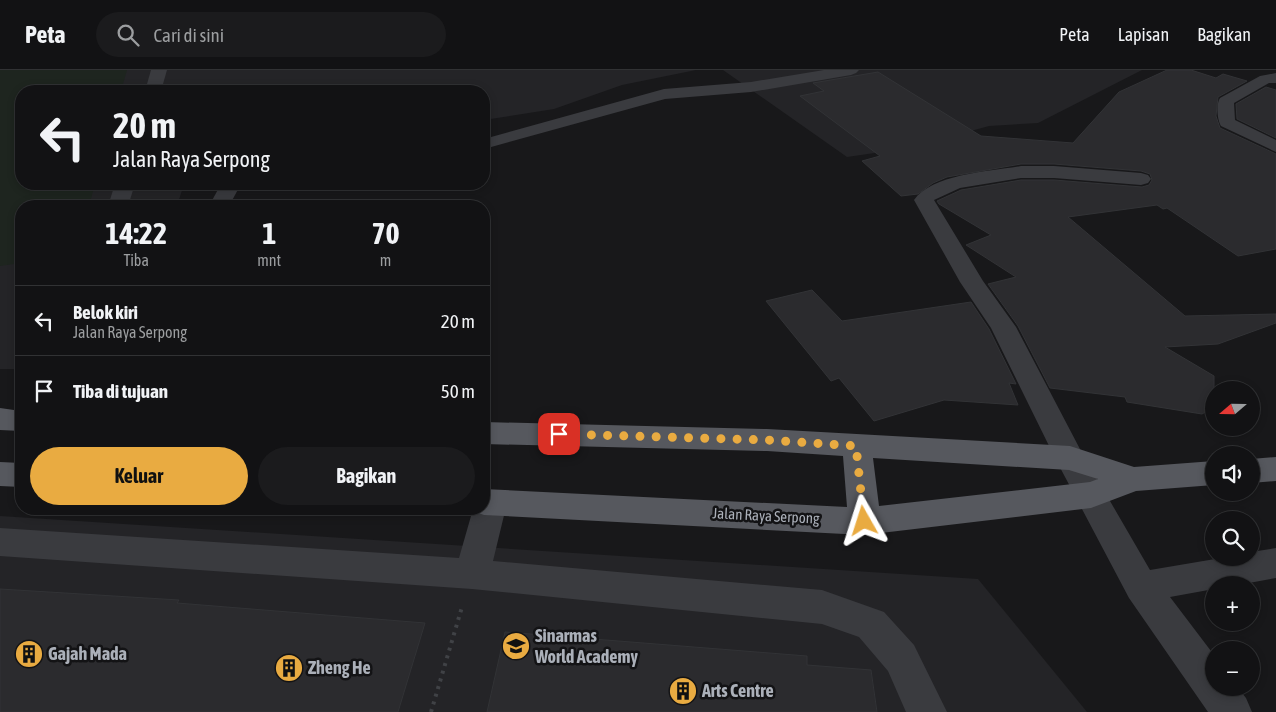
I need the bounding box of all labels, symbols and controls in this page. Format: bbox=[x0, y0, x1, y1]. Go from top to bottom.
search box bbox=[96, 12, 446, 57]
text: Peta bbox=[25, 21, 66, 48]
icon: search bbox=[114, 21, 142, 49]
text: Cari di sini bbox=[154, 24, 224, 46]
text: Peta bbox=[1059, 24, 1090, 45]
text: Lapisan bbox=[1118, 24, 1169, 45]
text: Bagikan bbox=[1197, 24, 1251, 45]
icon: left bbox=[30, 105, 95, 170]
text: 20 m bbox=[113, 105, 176, 145]
text: Jalan Raya Serpong bbox=[113, 146, 270, 172]
text: 14:22 bbox=[105, 216, 167, 250]
text: 1 bbox=[262, 216, 276, 250]
text: 70 bbox=[371, 216, 400, 250]
text: Tiba bbox=[123, 251, 149, 269]
text: mnt bbox=[257, 251, 281, 269]
text: m bbox=[380, 251, 391, 269]
text: Belok kiri bbox=[73, 301, 138, 323]
icon: left bbox=[30, 307, 58, 335]
text: 20 m bbox=[441, 310, 475, 332]
text: Jalan Raya Serpong bbox=[73, 323, 187, 341]
icon: arrive bbox=[30, 377, 58, 405]
text: Tiba di tujuan bbox=[73, 380, 168, 402]
text: 50 m bbox=[441, 380, 475, 402]
north arrow bbox=[1205, 381, 1260, 436]
map controls bbox=[1205, 381, 1260, 696]
pin bbox=[538, 413, 580, 455]
icon: arrive bbox=[545, 420, 573, 448]
button: sound bbox=[1205, 446, 1260, 501]
button: Keluar bbox=[30, 447, 248, 505]
button: Bagikan bbox=[258, 447, 475, 505]
position arrow bbox=[837, 494, 889, 546]
street label: Jalan Raya Serpong bbox=[712, 504, 820, 527]
button: search bbox=[1205, 511, 1260, 566]
button: + bbox=[1205, 576, 1260, 631]
place label: Sinarmas World Academy bbox=[534, 625, 638, 667]
school or university icon: Sinarmas World Academy bbox=[501, 631, 531, 661]
building icon: Gajah Mada bbox=[14, 639, 44, 669]
button: − bbox=[1205, 641, 1260, 696]
place label: Gajah Mada bbox=[48, 643, 127, 664]
building icon: Zheng He bbox=[274, 653, 304, 683]
place label: Zheng He bbox=[308, 657, 371, 678]
building icon: Arts Centre bbox=[668, 676, 698, 706]
place label: Arts Centre bbox=[701, 680, 774, 701]

